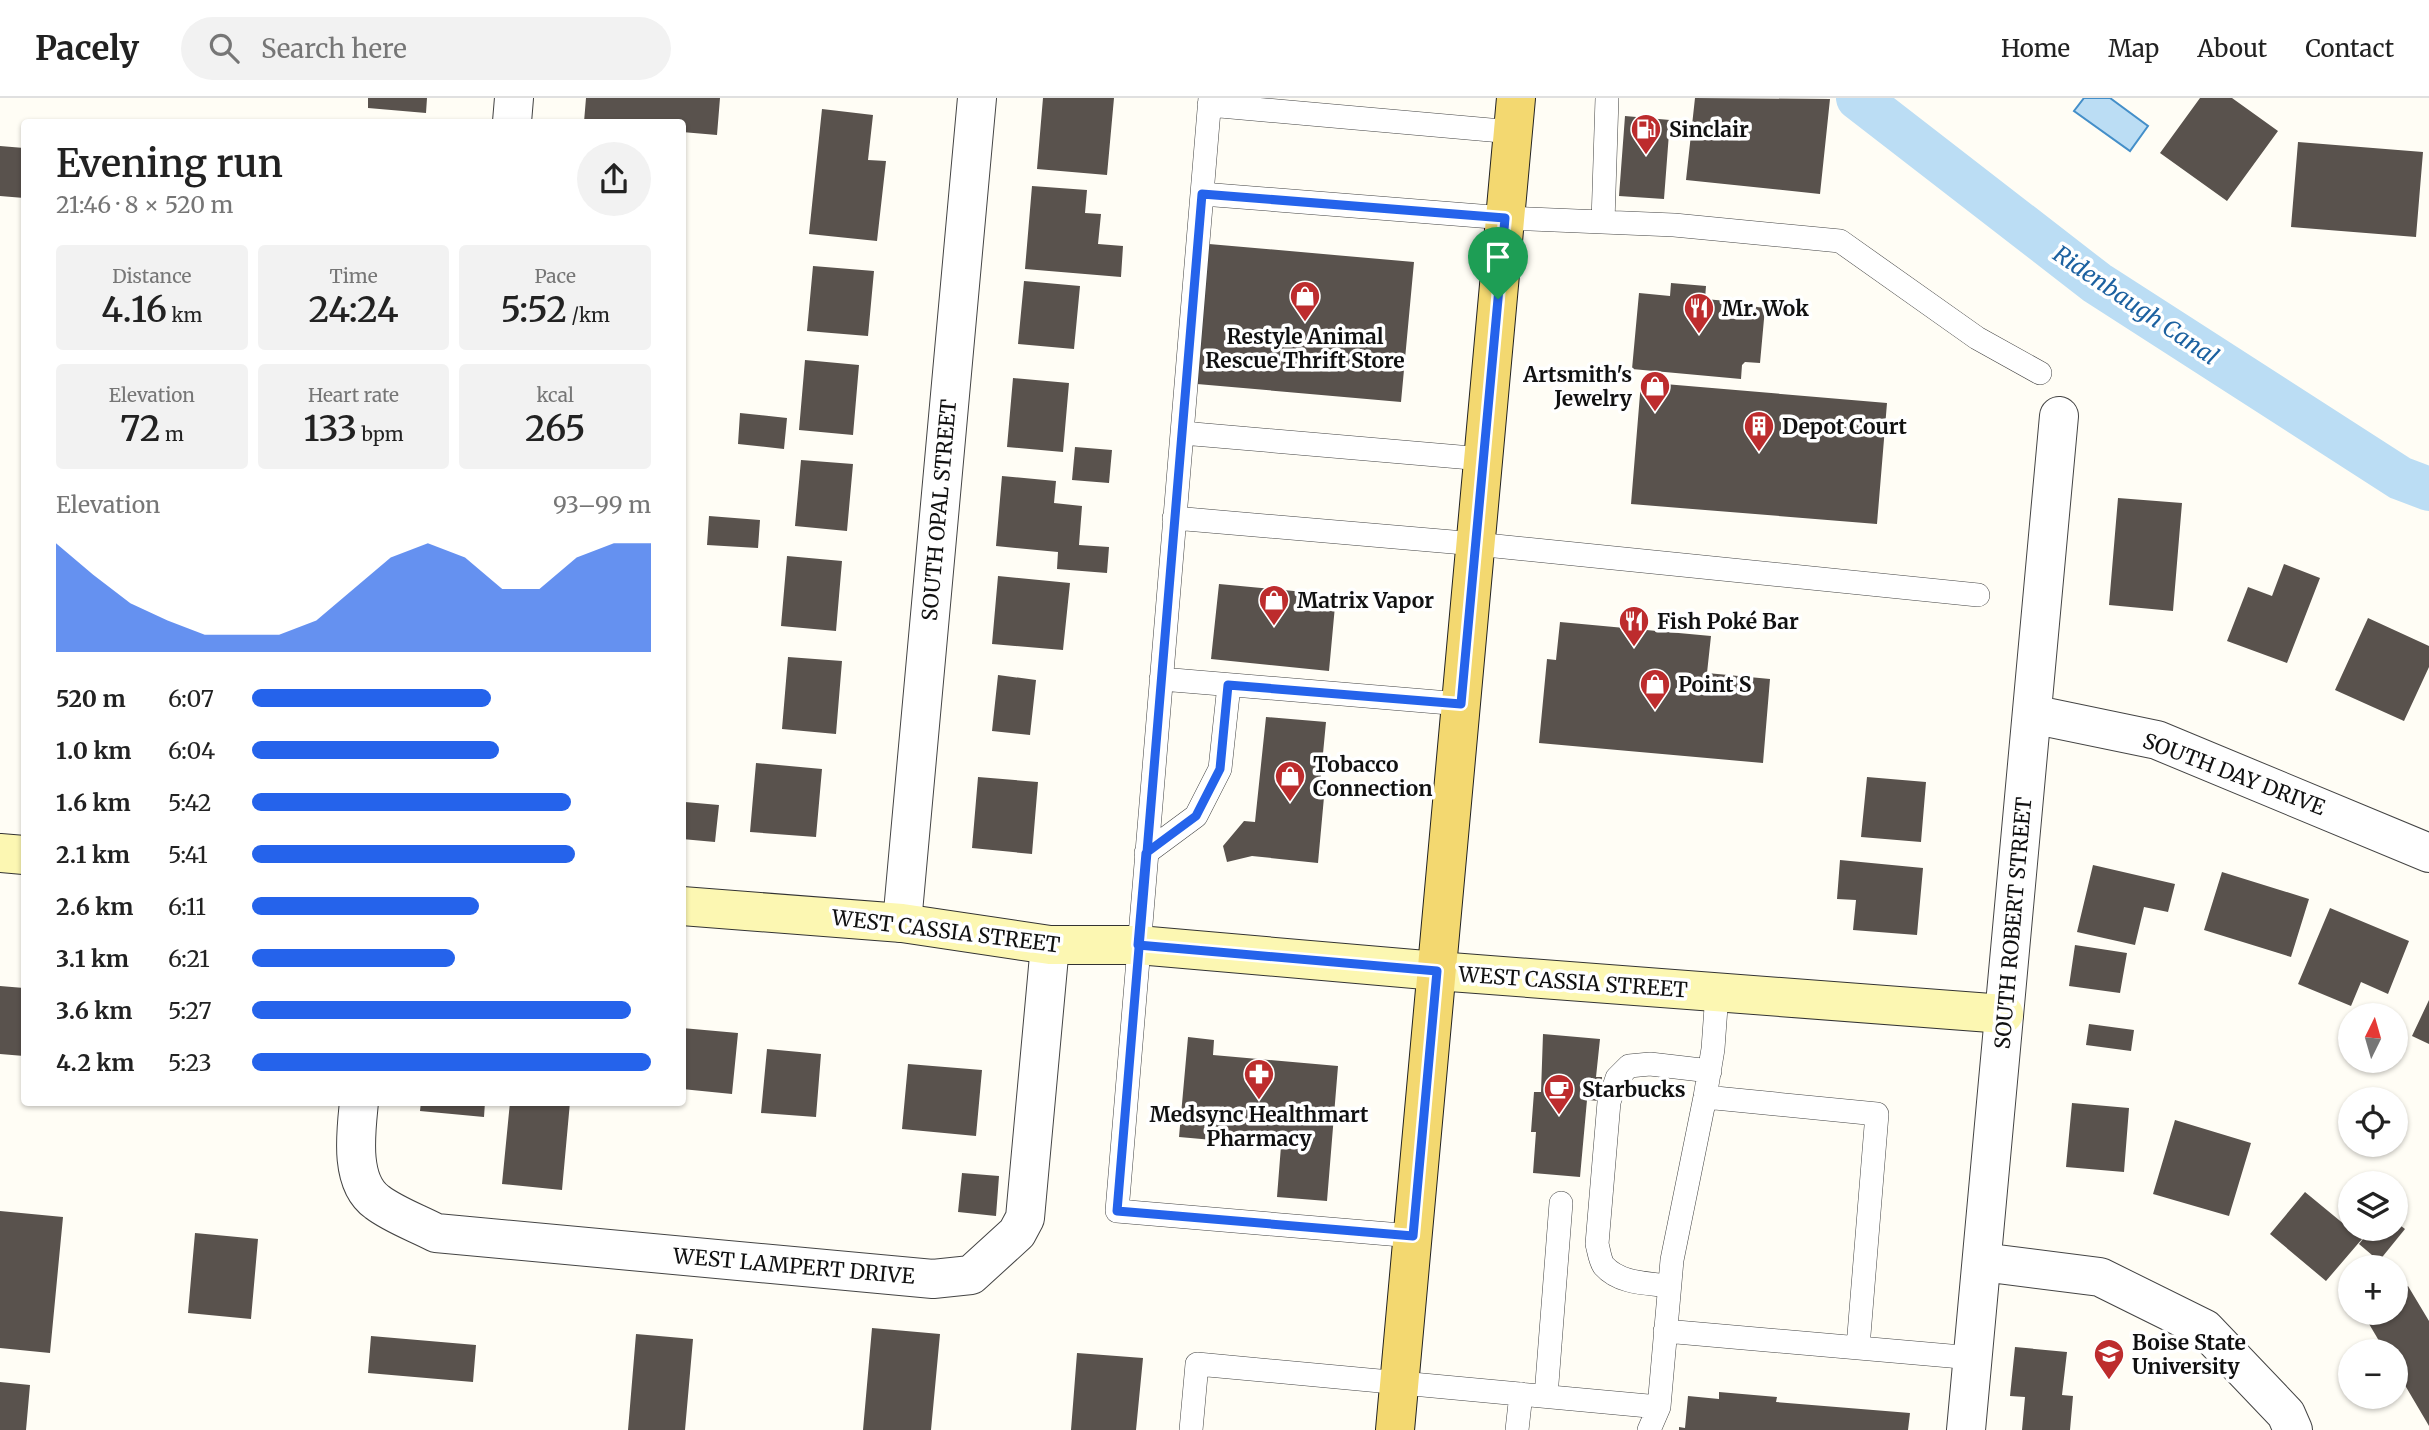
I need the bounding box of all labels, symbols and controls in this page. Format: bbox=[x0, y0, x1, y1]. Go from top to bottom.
search box bbox=[181, 17, 671, 80]
text: Pacely bbox=[35, 28, 139, 69]
icon: search bbox=[205, 29, 243, 67]
text: Search here bbox=[261, 32, 407, 65]
text: Home bbox=[2001, 33, 2070, 64]
text: Map bbox=[2108, 33, 2159, 64]
text: About bbox=[2197, 33, 2267, 64]
text: Contact bbox=[2305, 33, 2394, 64]
fuel station icon: Sinclair bbox=[1629, 112, 1663, 156]
place label: Sinclair bbox=[1669, 116, 1749, 143]
text: Evening run bbox=[56, 140, 283, 187]
button: share bbox=[577, 142, 651, 216]
text: 21:46 · 8 × 520 m bbox=[56, 190, 233, 219]
pin bbox=[1468, 227, 1528, 299]
icon: arrive bbox=[1479, 238, 1517, 276]
water label: Ridenbaugh Canal bbox=[2048, 239, 2224, 371]
text: Distance bbox=[112, 264, 192, 288]
text: Time bbox=[329, 264, 378, 288]
text: Pace bbox=[534, 264, 576, 288]
shop icon: Restyle Animal Rescue Thrift Store bbox=[1288, 279, 1322, 323]
text: 4.16 bbox=[101, 288, 167, 332]
text: 24:24 bbox=[308, 288, 399, 332]
text: 5:52 bbox=[500, 288, 567, 332]
restaurant icon: Mr. Wok bbox=[1682, 291, 1716, 335]
place label: Mr. Wok bbox=[1722, 295, 1809, 322]
text: km bbox=[167, 303, 202, 327]
text: /km bbox=[567, 303, 610, 327]
place label: Restyle Animal Rescue Thrift Store bbox=[1205, 323, 1405, 374]
place label: Artsmith's Jewelry bbox=[1522, 361, 1633, 412]
shop icon: Artsmith's Jewelry bbox=[1638, 369, 1672, 413]
text: Elevation bbox=[109, 383, 195, 407]
text: Heart rate bbox=[308, 383, 399, 407]
text: kcal bbox=[536, 383, 574, 407]
street label: SOUTH OPAL STREET bbox=[916, 398, 962, 622]
text: 72 bbox=[120, 407, 160, 451]
text: 133 bbox=[303, 407, 357, 451]
text: 265 bbox=[525, 407, 585, 451]
building icon: Depot Court bbox=[1742, 409, 1776, 453]
place label: Depot Court bbox=[1782, 413, 1908, 440]
text: m bbox=[160, 422, 184, 446]
text: bpm bbox=[357, 422, 404, 446]
text: Elevation bbox=[56, 490, 160, 519]
text: 93–99 m bbox=[553, 490, 651, 519]
shop icon: Matrix Vapor bbox=[1257, 583, 1291, 627]
place label: Matrix Vapor bbox=[1297, 587, 1434, 614]
restaurant icon: Fish Poké Bar bbox=[1617, 604, 1651, 648]
place label: Fish Poké Bar bbox=[1657, 608, 1799, 635]
shop icon: Point S bbox=[1638, 667, 1672, 711]
place label: Point S bbox=[1678, 671, 1752, 698]
text: 520 m bbox=[56, 684, 126, 713]
text: 6:07 bbox=[168, 684, 214, 713]
street label: SOUTH DAY DRIVE bbox=[2139, 727, 2330, 821]
text: 1.0 km bbox=[56, 736, 131, 765]
text: 6:04 bbox=[168, 736, 215, 765]
place label: Tobacco Connection bbox=[1313, 751, 1432, 802]
shop icon: Tobacco Connection bbox=[1273, 759, 1307, 803]
text: 1.6 km bbox=[56, 788, 131, 817]
text: 5:42 bbox=[168, 788, 211, 817]
street label: SOUTH ROBERT STREET bbox=[1989, 795, 2038, 1050]
text: 2.1 km bbox=[56, 840, 130, 869]
text: 5:41 bbox=[168, 840, 208, 869]
text: 2.6 km bbox=[56, 892, 133, 921]
text: 6:11 bbox=[168, 892, 206, 921]
street label: WEST CASSIA STREET bbox=[829, 903, 1062, 958]
text: 3.1 km bbox=[56, 944, 129, 973]
text: 6:21 bbox=[168, 944, 210, 973]
street label: WEST CASSIA STREET bbox=[1457, 960, 1689, 1004]
text: 3.6 km bbox=[56, 996, 132, 1025]
text: 5:27 bbox=[168, 996, 212, 1025]
north arrow bbox=[2338, 1003, 2408, 1073]
map controls bbox=[2338, 1003, 2408, 1409]
text: 4.2 km bbox=[56, 1048, 134, 1077]
text: 5:23 bbox=[168, 1048, 212, 1077]
pharmacy icon: Medsync Healthmart Pharmacy bbox=[1242, 1057, 1276, 1101]
cafe icon: Starbucks bbox=[1542, 1072, 1576, 1116]
place label: Starbucks bbox=[1582, 1076, 1686, 1103]
button: locate bbox=[2338, 1087, 2408, 1157]
place label: Medsync Healthmart Pharmacy bbox=[1150, 1101, 1369, 1152]
button: layers bbox=[2338, 1171, 2408, 1241]
street label: WEST LAMPERT DRIVE bbox=[671, 1242, 917, 1290]
button: + bbox=[2338, 1255, 2408, 1325]
place label: Boise State University bbox=[2132, 1329, 2246, 1380]
school or university icon: Boise State University bbox=[2092, 1337, 2126, 1381]
button: − bbox=[2338, 1339, 2408, 1409]

